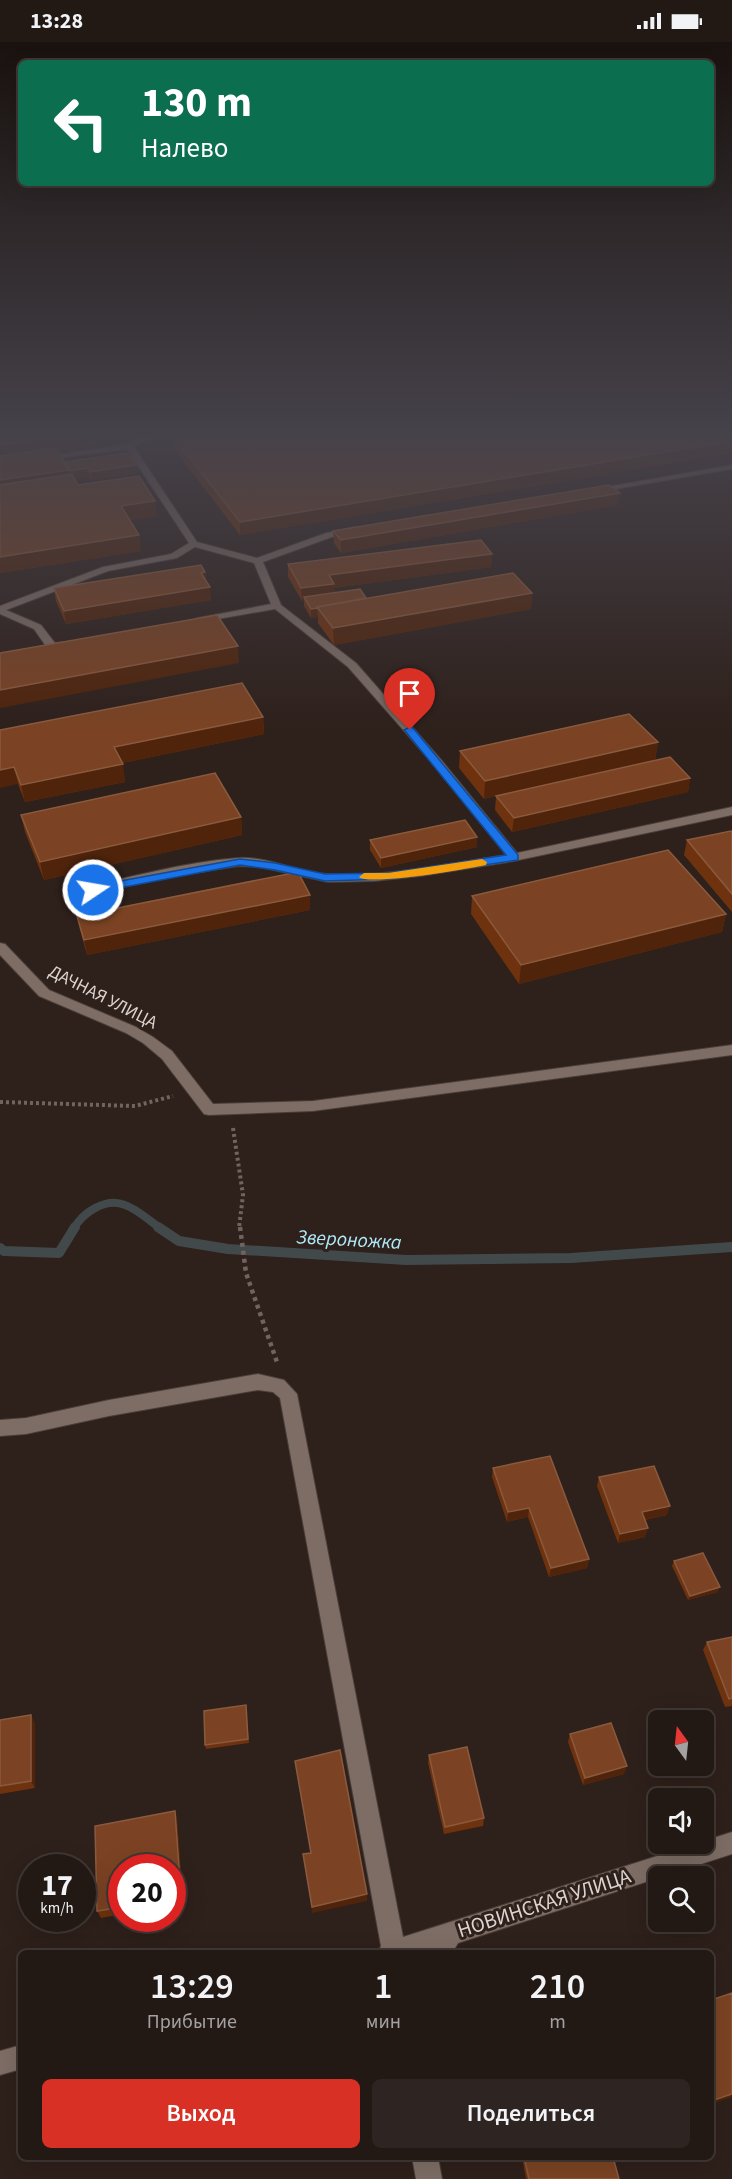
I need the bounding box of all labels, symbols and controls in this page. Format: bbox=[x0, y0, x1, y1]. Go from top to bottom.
text: 13:28 bbox=[30, 5, 83, 37]
text: 130 m bbox=[141, 73, 252, 133]
icon: left bbox=[42, 84, 120, 162]
text: Налево bbox=[141, 129, 228, 168]
pin bbox=[384, 668, 435, 730]
icon: arrive bbox=[393, 677, 426, 710]
position arrow bbox=[61, 858, 125, 922]
street label: ДАЧНАЯ УЛИЦА bbox=[44, 959, 162, 1035]
water label: Звероножка bbox=[296, 1223, 403, 1257]
north arrow bbox=[648, 1710, 714, 1776]
map controls bbox=[648, 1710, 714, 1932]
button: sound bbox=[648, 1788, 714, 1854]
speed limit sign: 20 bbox=[108, 1854, 186, 1932]
street label: НОВИНСКАЯ УЛИЦА bbox=[453, 1861, 635, 1945]
text: 17 bbox=[41, 1864, 73, 1907]
button: search bbox=[648, 1866, 714, 1932]
text: km/h bbox=[40, 1898, 74, 1919]
text: 13:29 bbox=[150, 1961, 234, 2012]
text: 1 bbox=[374, 1961, 393, 2012]
text: 210 bbox=[530, 1961, 585, 2012]
text: Прибытие bbox=[147, 2008, 237, 2036]
text: мин bbox=[366, 2008, 401, 2036]
text: m bbox=[549, 2008, 566, 2036]
button: Выход bbox=[42, 2079, 360, 2148]
button: Поделиться bbox=[372, 2079, 690, 2148]

